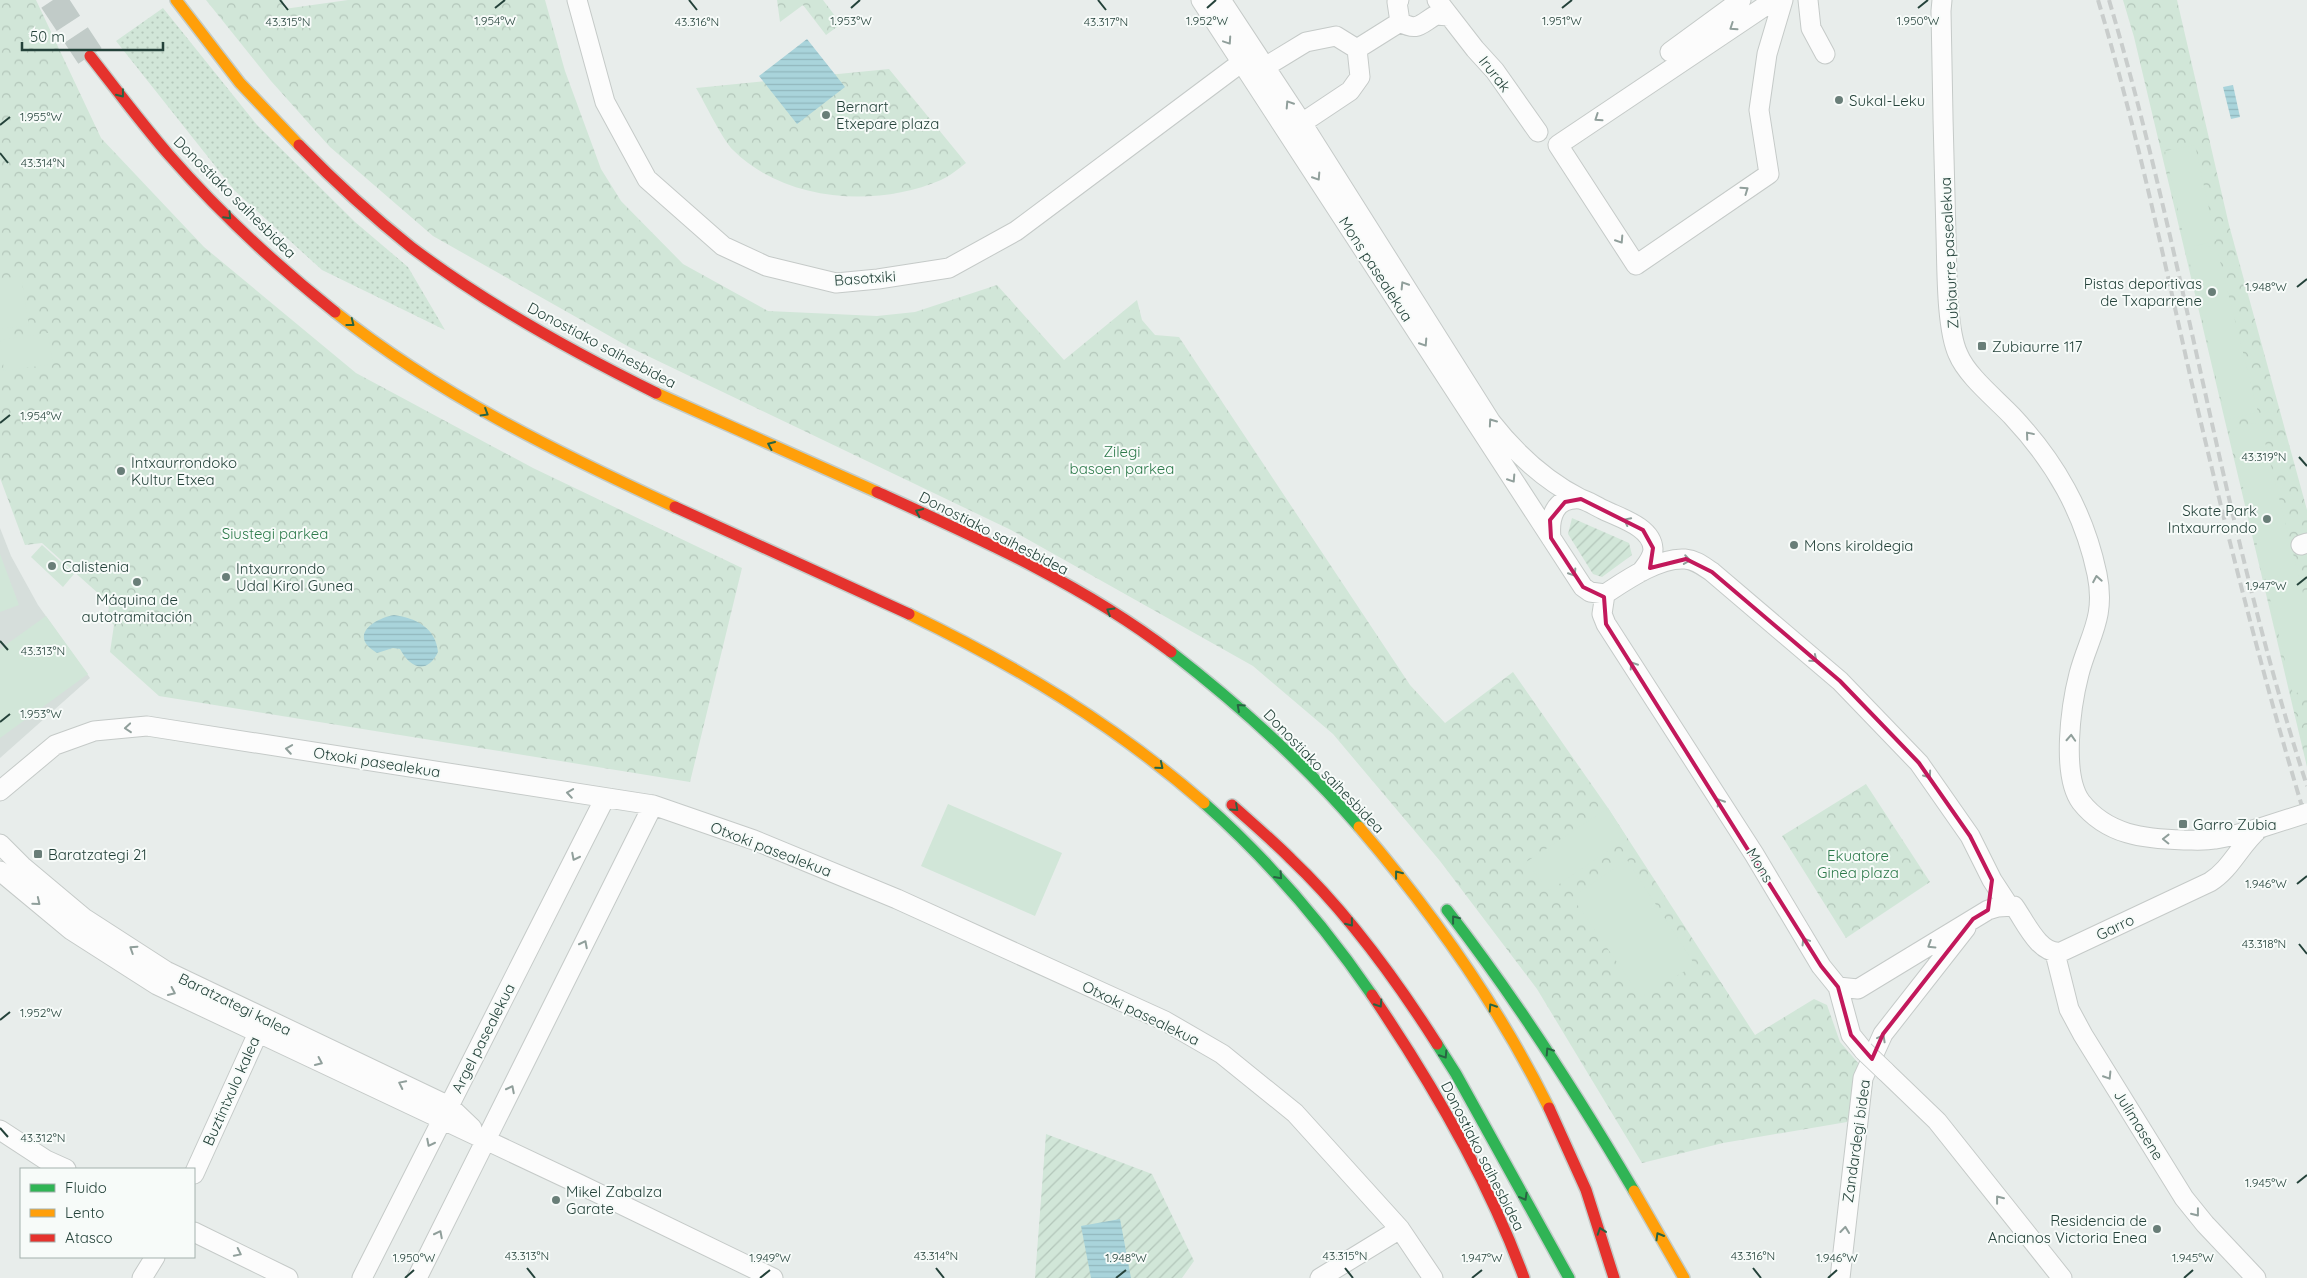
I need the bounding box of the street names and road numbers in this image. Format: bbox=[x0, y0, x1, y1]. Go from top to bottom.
street label: Irurak bbox=[1475, 52, 1515, 96]
street label: Donostiako saihesbidea bbox=[170, 132, 300, 262]
street label: Zubiaurre pasealekua bbox=[1936, 177, 1962, 329]
street label: Mons pasealekua bbox=[1335, 213, 1417, 325]
street label: Basotxiki bbox=[834, 266, 896, 290]
street label: Donostiako saihesbidea bbox=[524, 298, 680, 392]
street label: Donostiako saihesbidea bbox=[916, 487, 1072, 579]
street label: Donostiako saihesbidea bbox=[1260, 705, 1388, 837]
street label: Otxoki pasealekua bbox=[312, 743, 442, 781]
street label: Otxoki pasealekua bbox=[708, 817, 834, 881]
street label: Mons bbox=[1742, 844, 1778, 886]
street label: Garro bbox=[2093, 910, 2137, 944]
street label: Baratzategi kalea bbox=[176, 969, 294, 1039]
street label: Otxoki pasealekua bbox=[1079, 976, 1203, 1050]
street label: Argel pasealekua bbox=[447, 980, 519, 1096]
street label: Buztintxulo kalea bbox=[198, 1033, 264, 1149]
street label: Donostiako saihesbidea bbox=[1437, 1078, 1529, 1234]
street label: Zandardegi bidea bbox=[1838, 1078, 1874, 1204]
street label: Julimasene bbox=[2110, 1086, 2168, 1164]

